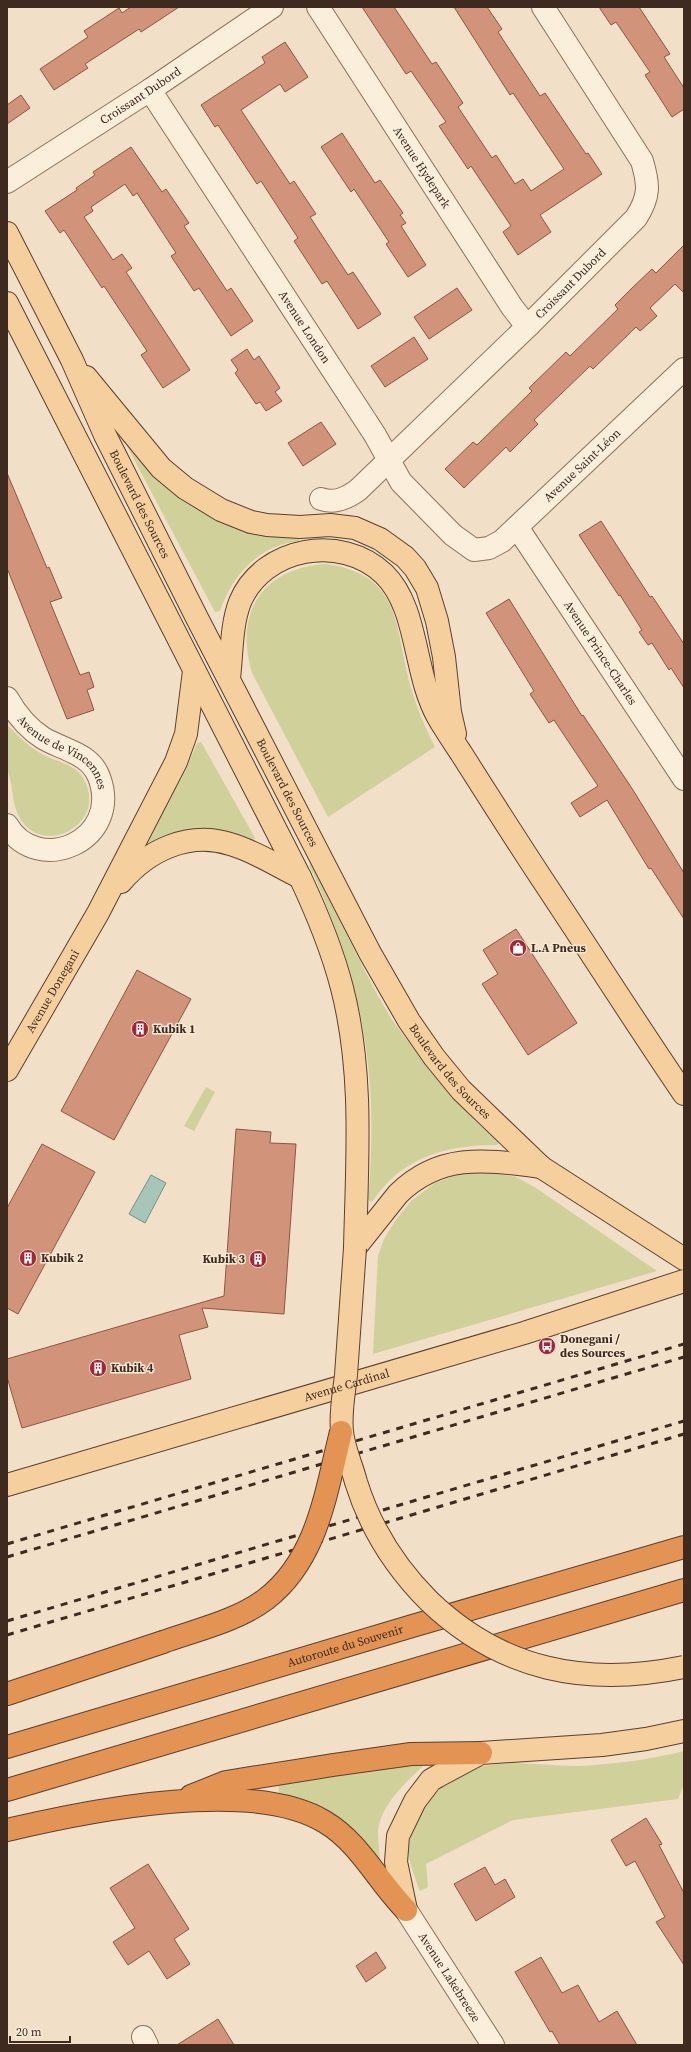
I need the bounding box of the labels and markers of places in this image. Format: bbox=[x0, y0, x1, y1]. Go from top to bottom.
shop icon: L.A Pneus bbox=[508, 938, 528, 958]
place label: L.A Pneus bbox=[531, 940, 587, 956]
building icon: Kubik 1 bbox=[130, 1019, 150, 1039]
place label: Kubik 1 bbox=[153, 1021, 196, 1037]
building icon: Kubik 2 bbox=[18, 1248, 38, 1268]
building icon: Kubik 3 bbox=[248, 1249, 268, 1269]
place label: Kubik 2 bbox=[41, 1250, 84, 1266]
place label: Kubik 3 bbox=[202, 1251, 245, 1267]
place label: Donegani / des Sources bbox=[560, 1331, 626, 1361]
bus stop icon: Donegani / des Sources bbox=[537, 1336, 557, 1356]
building icon: Kubik 4 bbox=[88, 1358, 108, 1378]
place label: Kubik 4 bbox=[111, 1360, 154, 1376]

